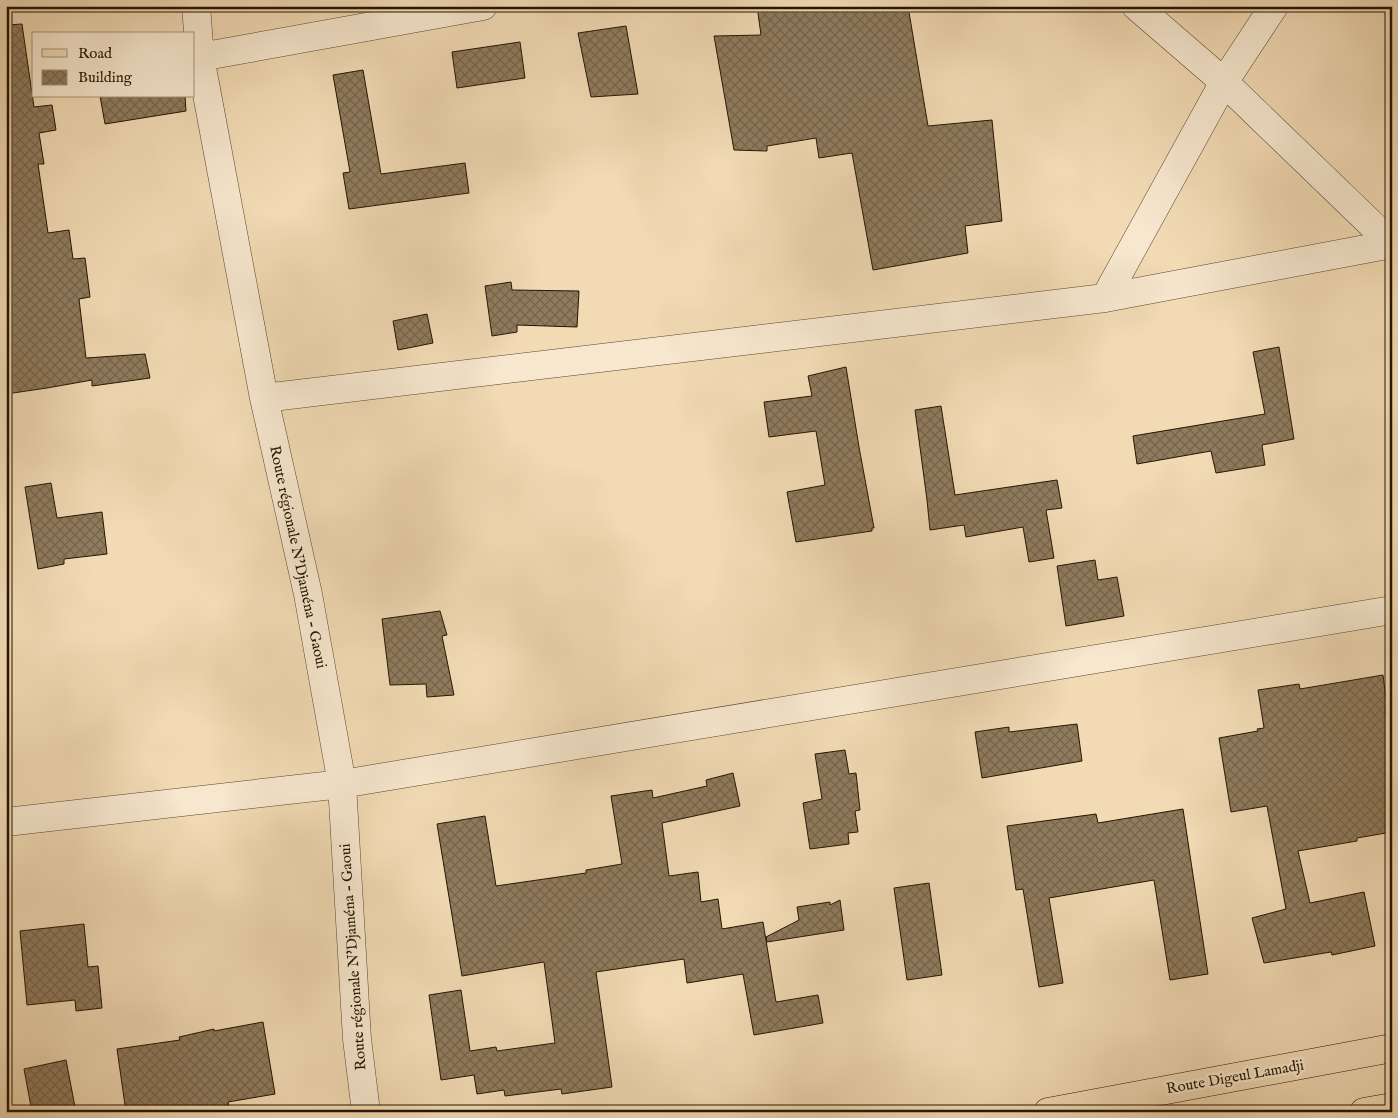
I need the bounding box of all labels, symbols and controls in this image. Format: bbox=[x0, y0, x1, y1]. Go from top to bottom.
legend bbox=[32, 32, 195, 98]
text: Road bbox=[78, 44, 113, 63]
text: Building bbox=[78, 68, 133, 87]
street label: Route régionale N'Djaména - Gaoui bbox=[265, 444, 331, 670]
street label: Route régionale N'Djaména - Gaoui bbox=[336, 843, 370, 1071]
street label: Route Digeul Lamadji bbox=[1165, 1056, 1305, 1098]

